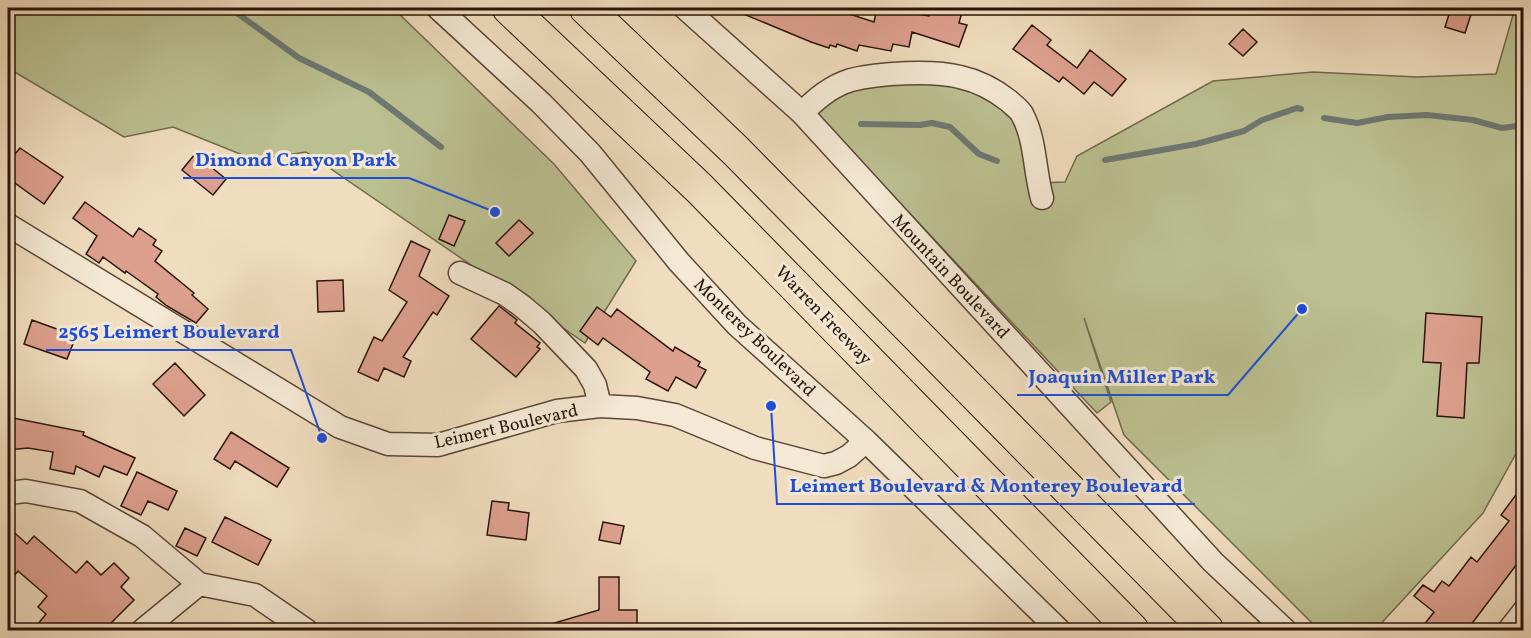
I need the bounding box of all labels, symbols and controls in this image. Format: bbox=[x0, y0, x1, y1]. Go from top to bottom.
callout: Dimond Canyon Park bbox=[183, 140, 409, 178]
text: Dimond Canyon Park bbox=[195, 147, 397, 175]
street label: Mountain Boulevard bbox=[885, 209, 1015, 345]
street label: Warren Freeway bbox=[769, 261, 877, 372]
street label: Monterey Boulevard bbox=[687, 273, 821, 403]
callout: 2565 Leimert Boulevard bbox=[46, 312, 291, 350]
text: 2565 Leimert Boulevard bbox=[58, 319, 280, 347]
callout: Joaquin Miller Park bbox=[1017, 357, 1228, 395]
text: Joaquin Miller Park bbox=[1027, 364, 1216, 392]
street label: Leimert Boulevard bbox=[432, 399, 581, 456]
callout: Leimert Boulevard & Monterey Boulevard bbox=[777, 466, 1195, 504]
text: Leimert Boulevard & Monterey Boulevard bbox=[789, 473, 1183, 501]

